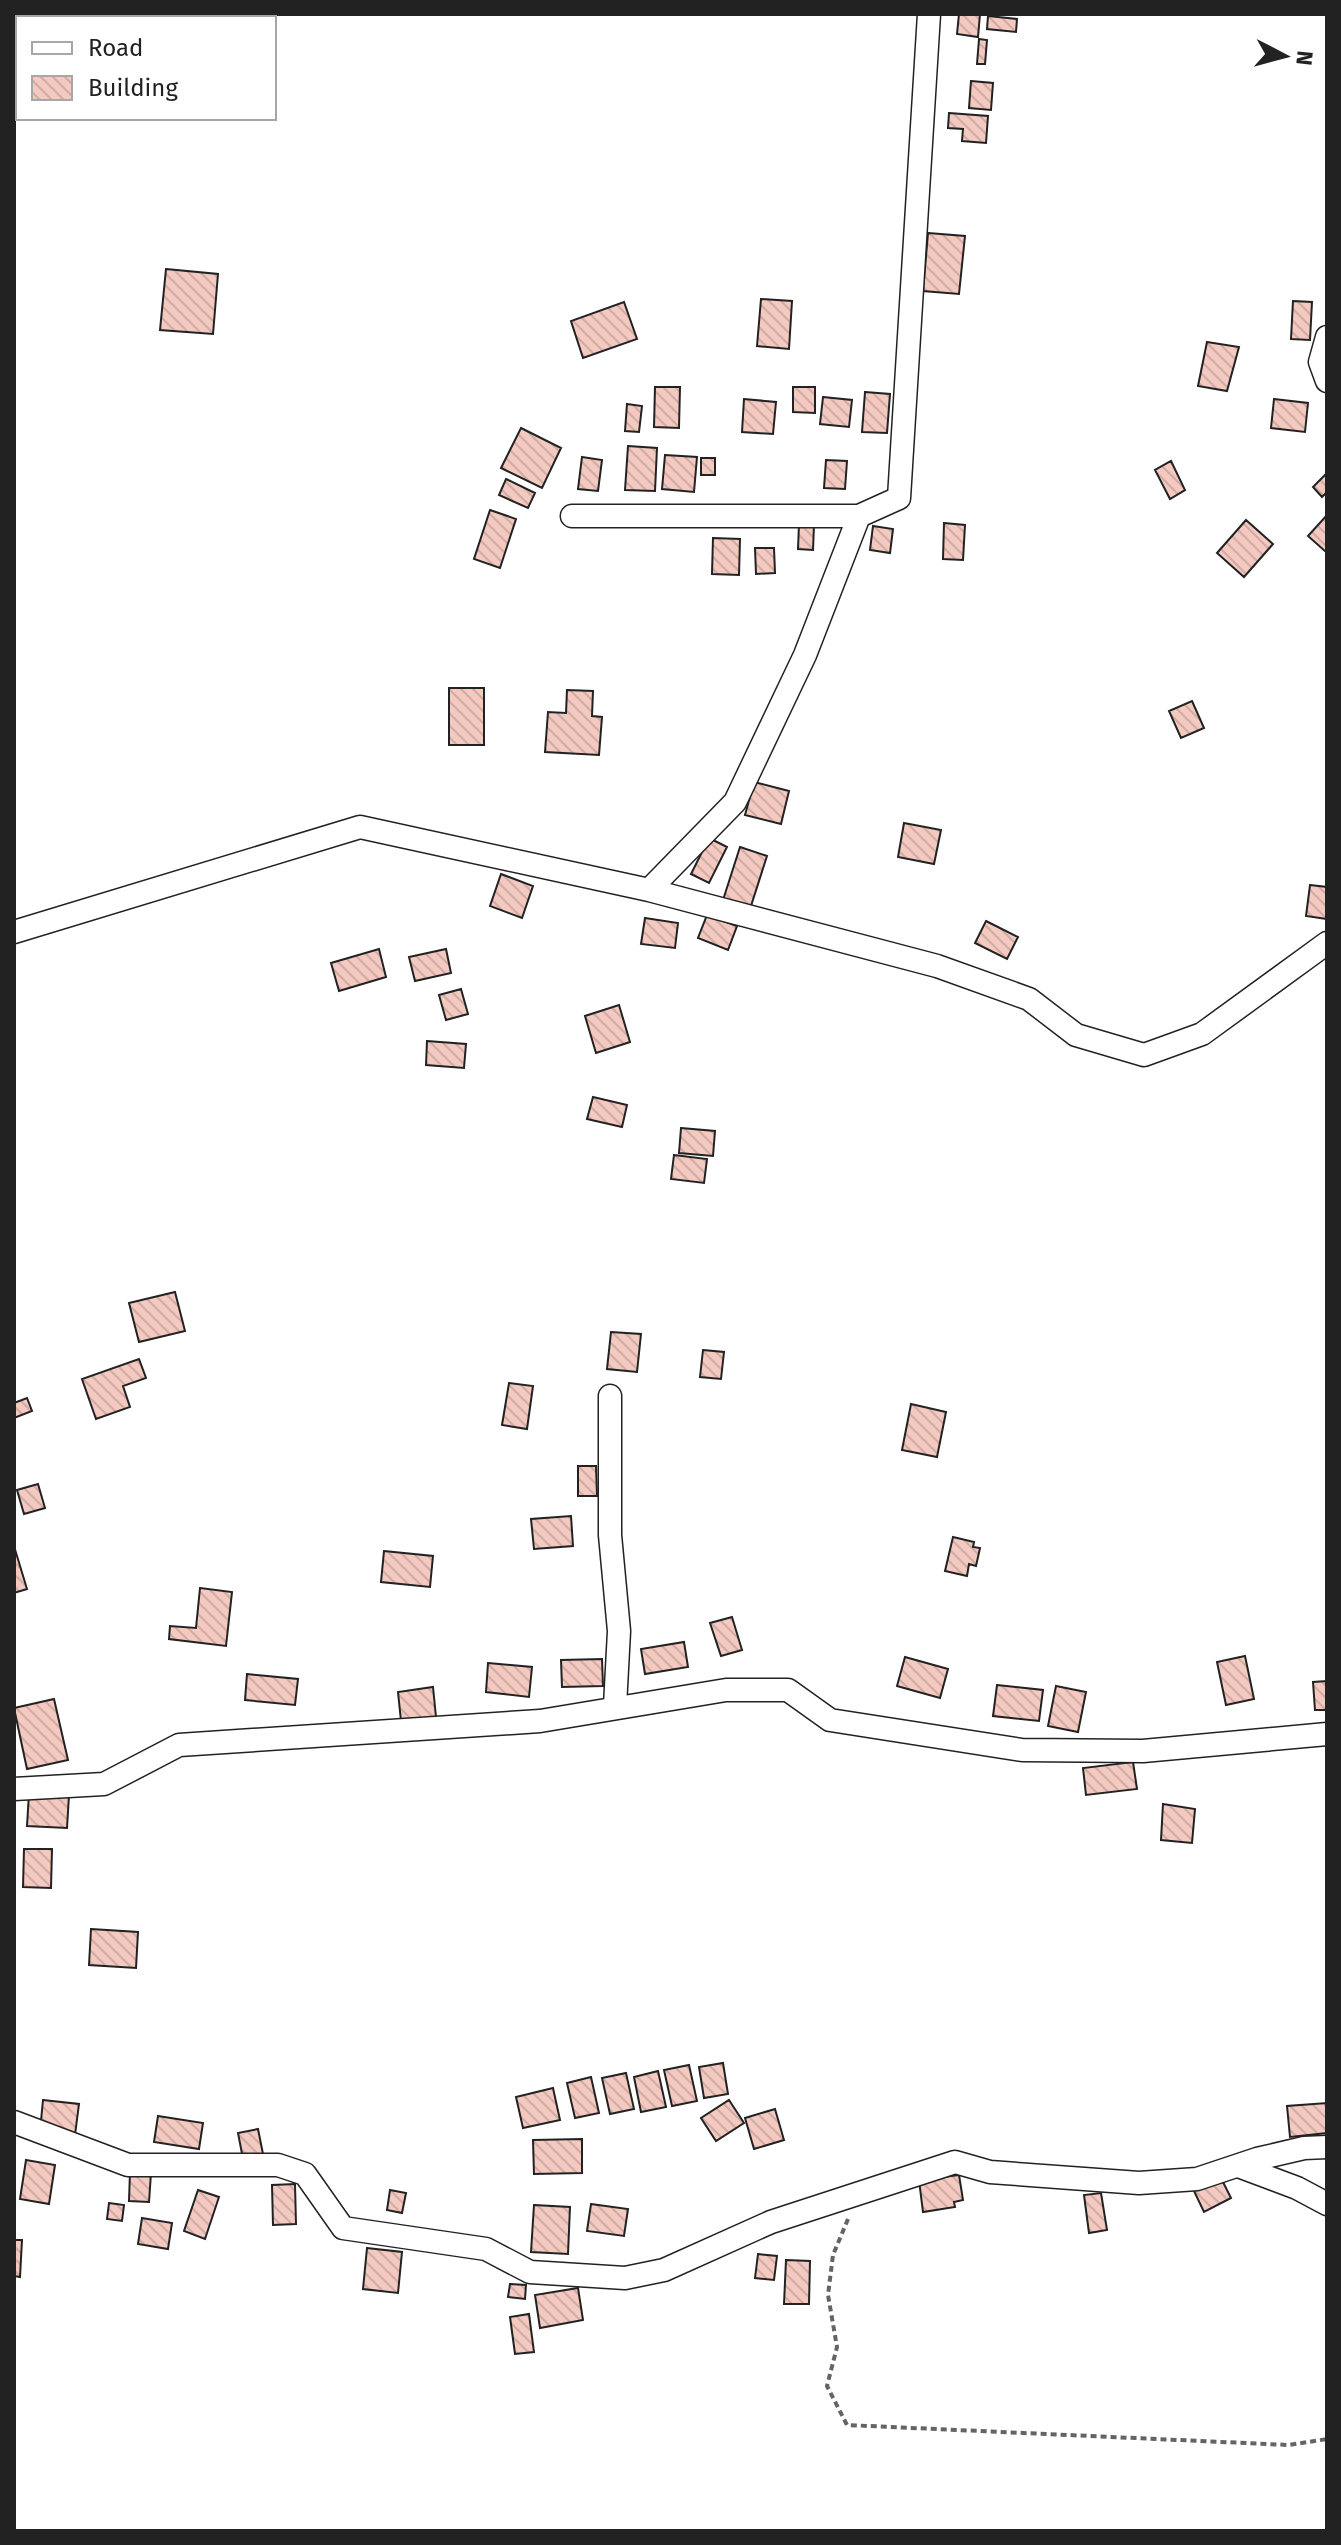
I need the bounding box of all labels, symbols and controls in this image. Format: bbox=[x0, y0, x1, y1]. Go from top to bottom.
legend bbox=[16, 16, 276, 120]
north arrow bbox=[1245, 16, 1325, 96]
text: Road bbox=[88, 34, 143, 62]
text: N bbox=[1290, 49, 1319, 67]
text: Building bbox=[88, 74, 178, 102]

